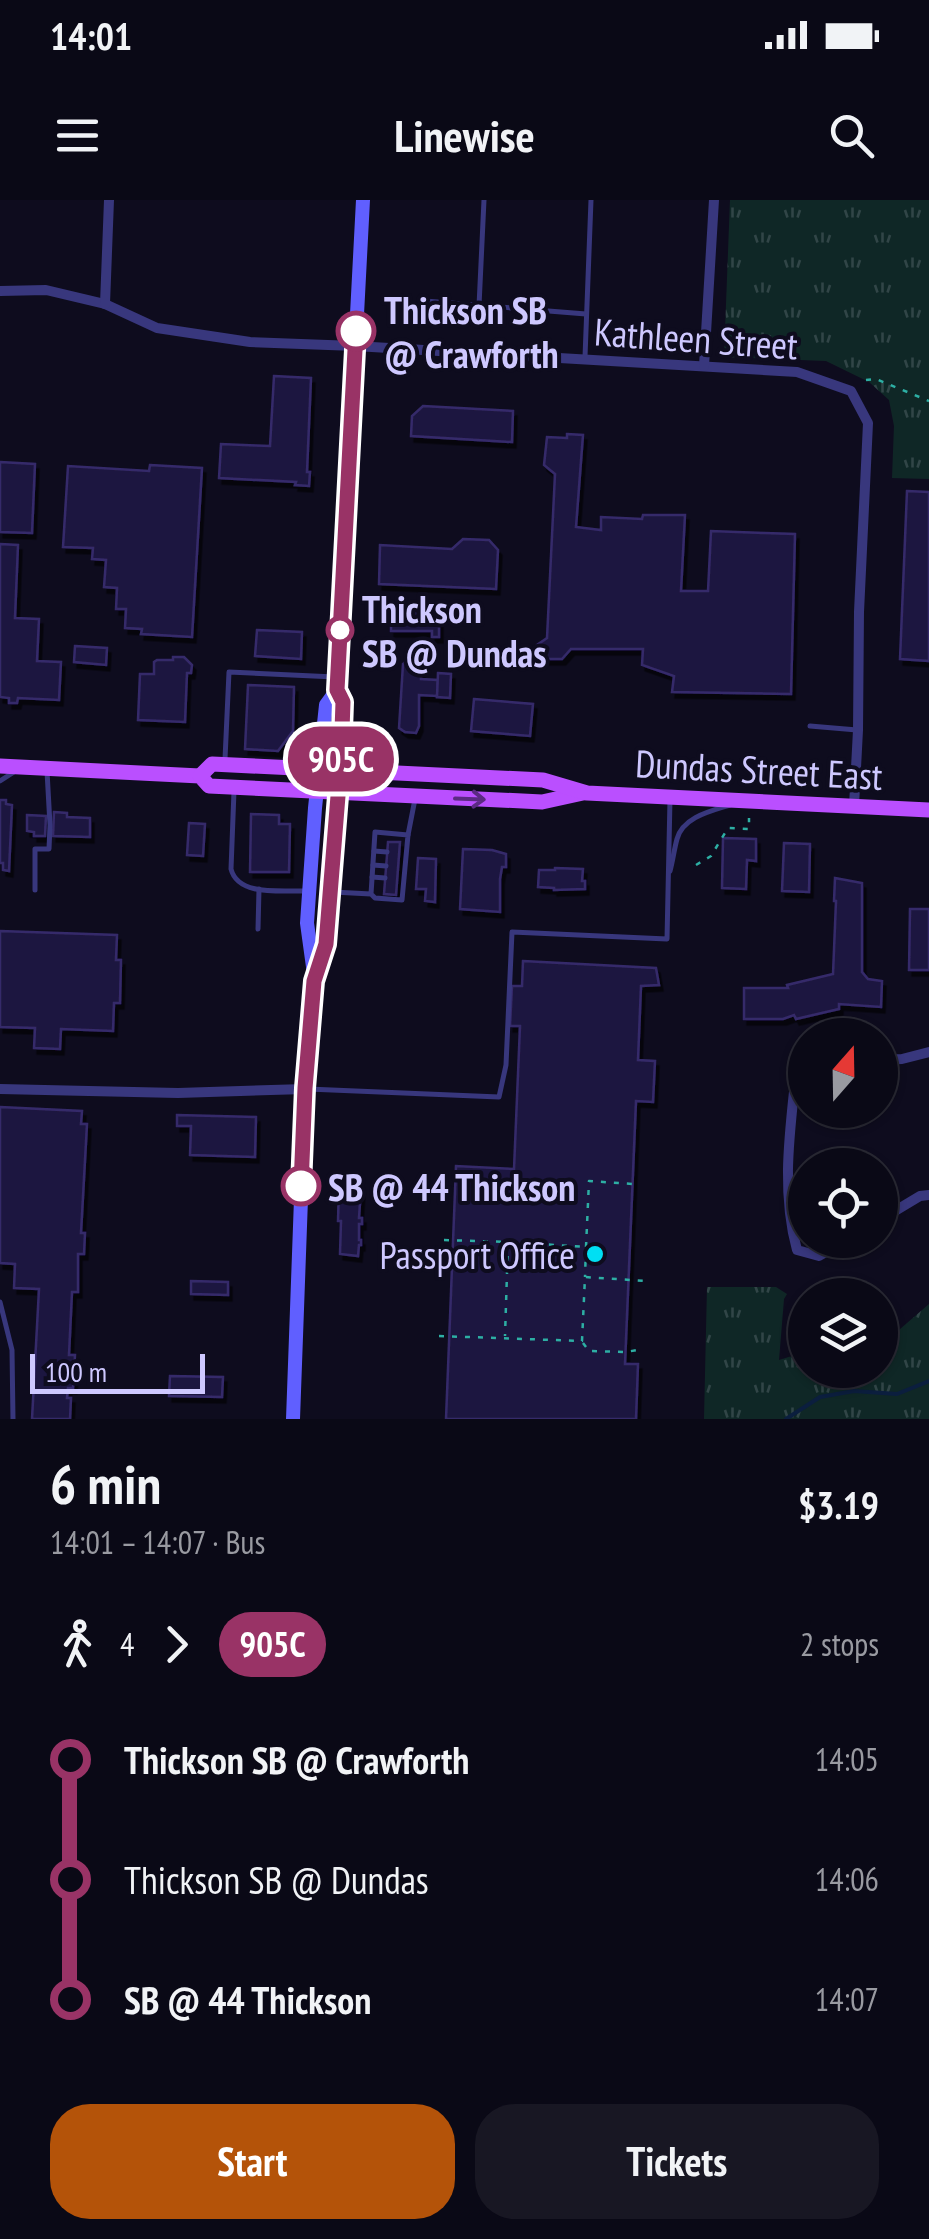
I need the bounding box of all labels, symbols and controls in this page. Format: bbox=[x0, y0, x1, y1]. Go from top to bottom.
text: 14:01 bbox=[50, 11, 132, 60]
text: Linewise bbox=[394, 106, 535, 164]
icon: menu bbox=[50, 108, 105, 163]
icon: search bbox=[824, 108, 879, 163]
place label: Thickson SB @ Crawforth bbox=[384, 285, 559, 378]
street label: Kathleen Street bbox=[593, 306, 800, 370]
marker: Thickson SB @ Crawforth bbox=[337, 312, 375, 350]
place label: Thickson SB @ Dundas bbox=[362, 584, 547, 677]
marker: Thickson SB @ Dundas bbox=[327, 617, 353, 643]
line badge: 905C bbox=[271, 726, 411, 792]
text: 905C bbox=[308, 736, 374, 782]
street label: Dundas Street East bbox=[634, 738, 884, 800]
one-way arrow bbox=[454, 790, 486, 809]
north arrow bbox=[788, 1018, 898, 1128]
map controls bbox=[788, 1018, 898, 1388]
button: locate bbox=[788, 1148, 898, 1258]
place label: SB @ 44 Thickson bbox=[328, 1162, 575, 1211]
marker: SB @ 44 Thickson bbox=[282, 1167, 320, 1205]
place label: Passport Office bbox=[379, 1230, 575, 1279]
marker: Passport Office bbox=[584, 1243, 606, 1265]
button: layers bbox=[788, 1278, 898, 1388]
scale bar bbox=[30, 1349, 205, 1394]
text: 100 m bbox=[45, 1353, 107, 1390]
text: 6 min bbox=[50, 1448, 161, 1519]
text: $3.19 bbox=[798, 1480, 879, 1529]
text: 14:01 – 14:07 · Bus bbox=[50, 1521, 265, 1563]
icon: walk bbox=[50, 1617, 105, 1672]
icon: forward bbox=[149, 1617, 204, 1672]
text: 905C bbox=[239, 1621, 306, 1667]
text: 4 bbox=[120, 1623, 134, 1665]
text: 2 stops bbox=[800, 1623, 879, 1665]
text: Thickson SB @ Crawforth bbox=[124, 1735, 469, 1784]
text: 14:05 bbox=[815, 1738, 879, 1780]
text: Thickson SB @ Dundas bbox=[124, 1855, 429, 1904]
text: 14:06 bbox=[815, 1858, 879, 1900]
text: SB @ 44 Thickson bbox=[124, 1975, 371, 2024]
text: 14:07 bbox=[815, 1978, 879, 2020]
button: Start bbox=[50, 2104, 455, 2219]
button: Tickets bbox=[475, 2104, 879, 2219]

